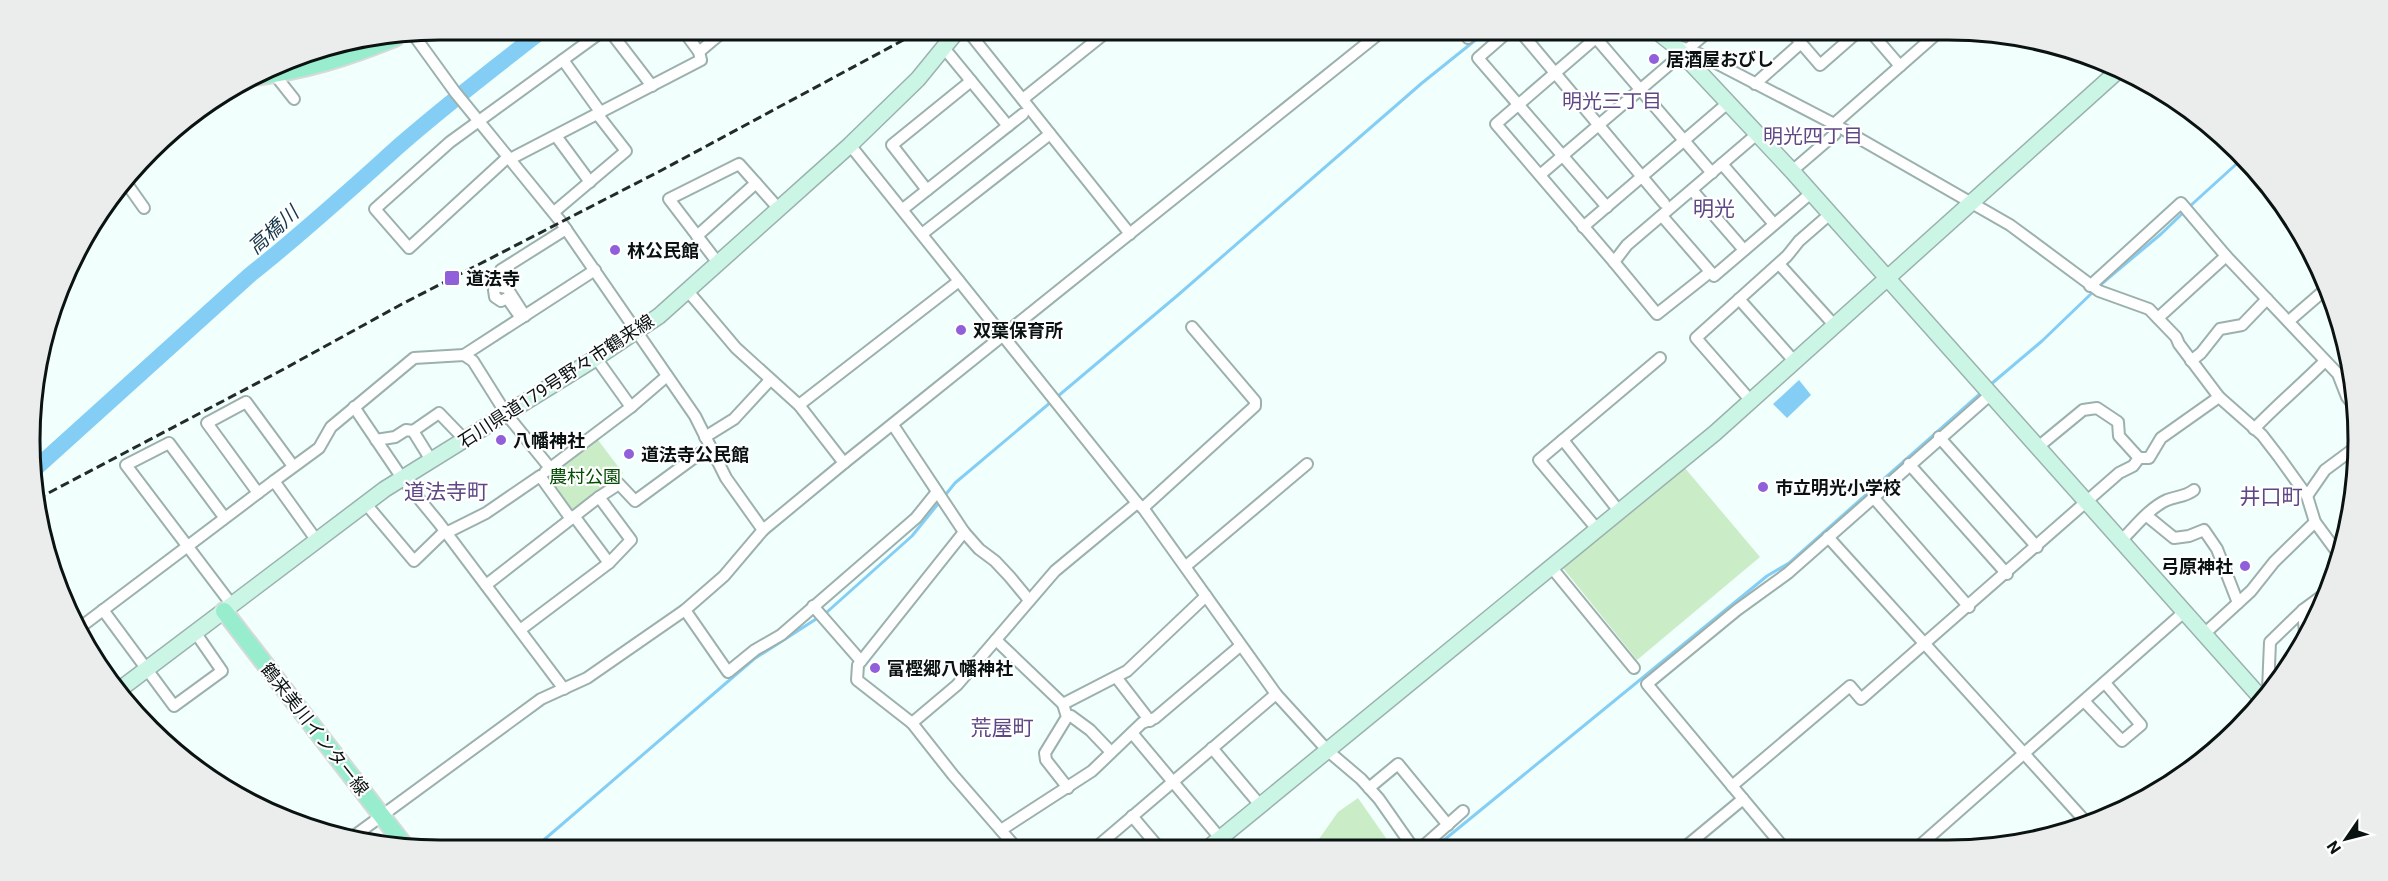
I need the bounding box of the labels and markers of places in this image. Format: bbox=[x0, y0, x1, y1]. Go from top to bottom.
place label: 居酒屋おびし bbox=[1666, 49, 1774, 70]
marker: 居酒屋おびし bbox=[1647, 52, 1661, 66]
place label: 林公民館 bbox=[627, 240, 699, 261]
marker: 林公民館 bbox=[608, 243, 622, 257]
place label: 道法寺 bbox=[466, 268, 520, 289]
marker: 道法寺 bbox=[443, 269, 461, 287]
place label: 双葉保育所 bbox=[973, 320, 1063, 341]
marker: 双葉保育所 bbox=[954, 323, 968, 337]
place label: 八幡神社 bbox=[513, 430, 585, 451]
marker: 八幡神社 bbox=[494, 433, 508, 447]
place label: 道法寺公民館 bbox=[641, 444, 749, 465]
marker: 道法寺公民館 bbox=[622, 447, 636, 461]
place label: 市立明光小学校 bbox=[1775, 477, 1901, 498]
marker: 市立明光小学校 bbox=[1756, 480, 1770, 494]
place label: 弓原神社 bbox=[2161, 556, 2233, 577]
marker: 弓原神社 bbox=[2238, 559, 2252, 573]
place label: 富樫郷八幡神社 bbox=[887, 658, 1013, 679]
marker: 富樫郷八幡神社 bbox=[868, 661, 882, 675]

